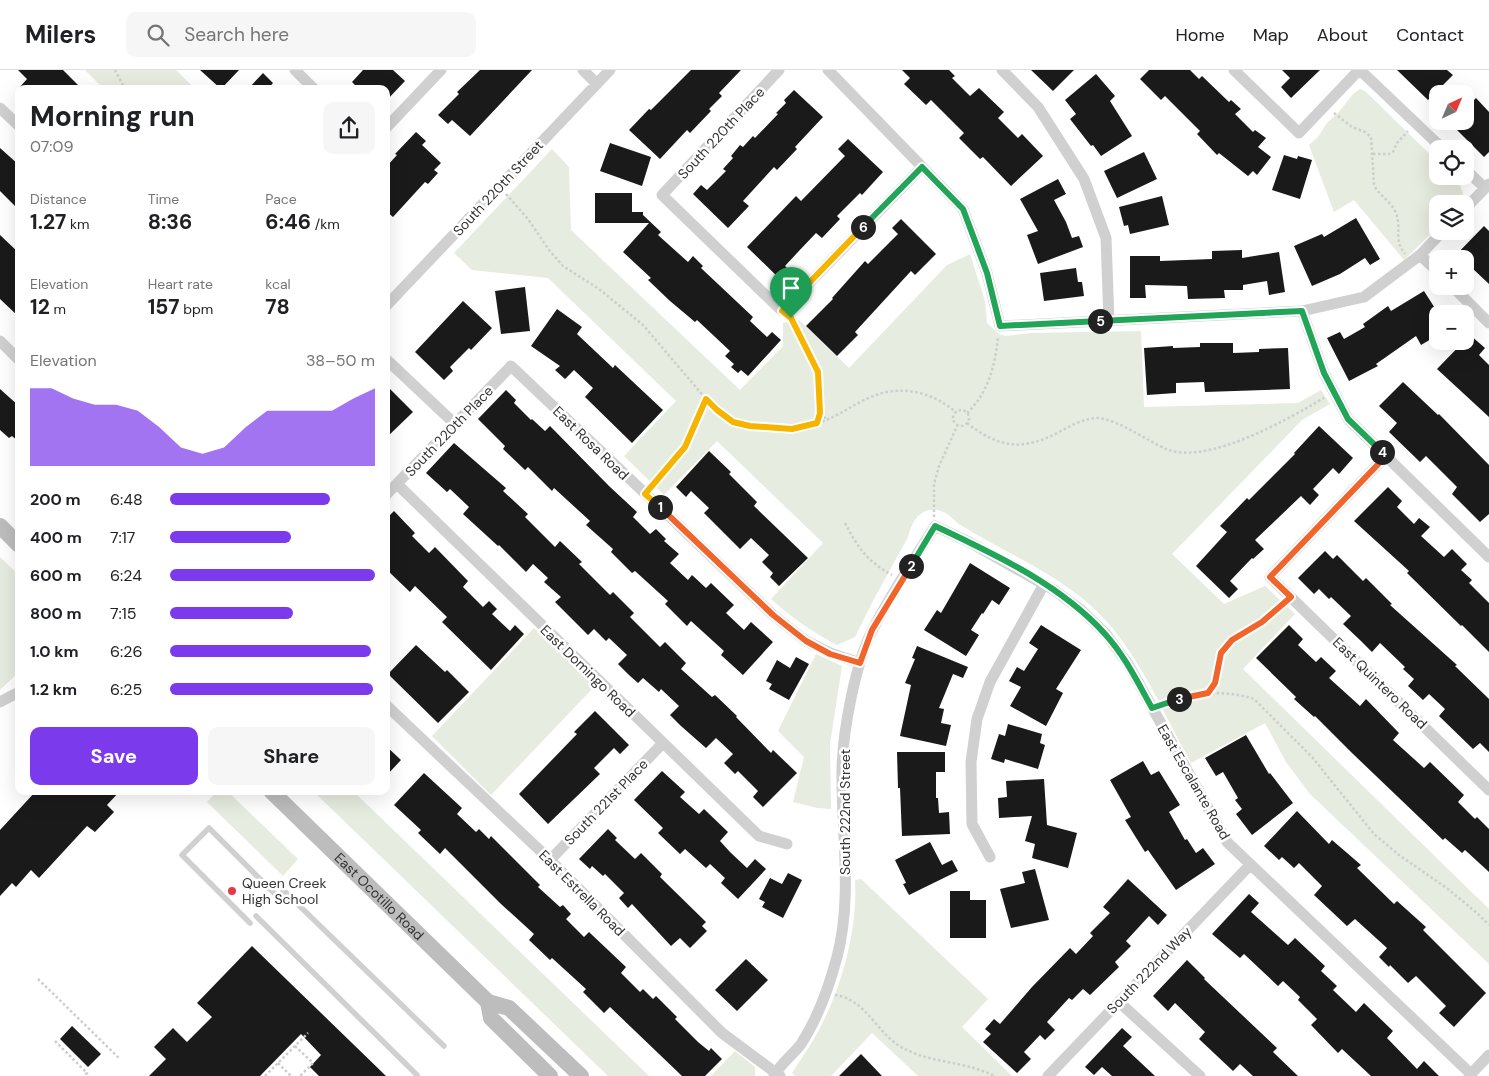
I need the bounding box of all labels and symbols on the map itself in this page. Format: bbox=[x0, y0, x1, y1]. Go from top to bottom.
street label: South 220th Place bbox=[674, 83, 768, 183]
north arrow bbox=[1429, 85, 1474, 130]
street label: South 220th Street bbox=[449, 136, 547, 240]
pin: 6 bbox=[850, 214, 876, 240]
pin bbox=[770, 267, 812, 318]
pin: 5 bbox=[1088, 308, 1112, 334]
street label: South 220th Place bbox=[401, 382, 497, 480]
street label: East Rosa Road bbox=[549, 402, 633, 484]
pin: 4 bbox=[1370, 440, 1394, 464]
pin: 1 bbox=[648, 494, 672, 520]
pin: 2 bbox=[898, 554, 924, 578]
street label: East Domingo Road bbox=[537, 621, 639, 721]
street label: East Quintero Road bbox=[1329, 633, 1431, 733]
pin: 3 bbox=[1166, 686, 1192, 712]
street label: East Escalante Road bbox=[1154, 721, 1234, 843]
street label: South 222nd Street bbox=[836, 749, 854, 875]
street label: South 221st Place bbox=[560, 755, 652, 849]
street label: East Estrella Road bbox=[535, 846, 629, 940]
street label: East Ocotillo Road bbox=[331, 849, 428, 944]
place label: Queen Creek High School bbox=[242, 874, 326, 908]
marker: Queen Creek High School bbox=[226, 885, 238, 897]
street label: South 222nd Way bbox=[1103, 922, 1195, 1017]

